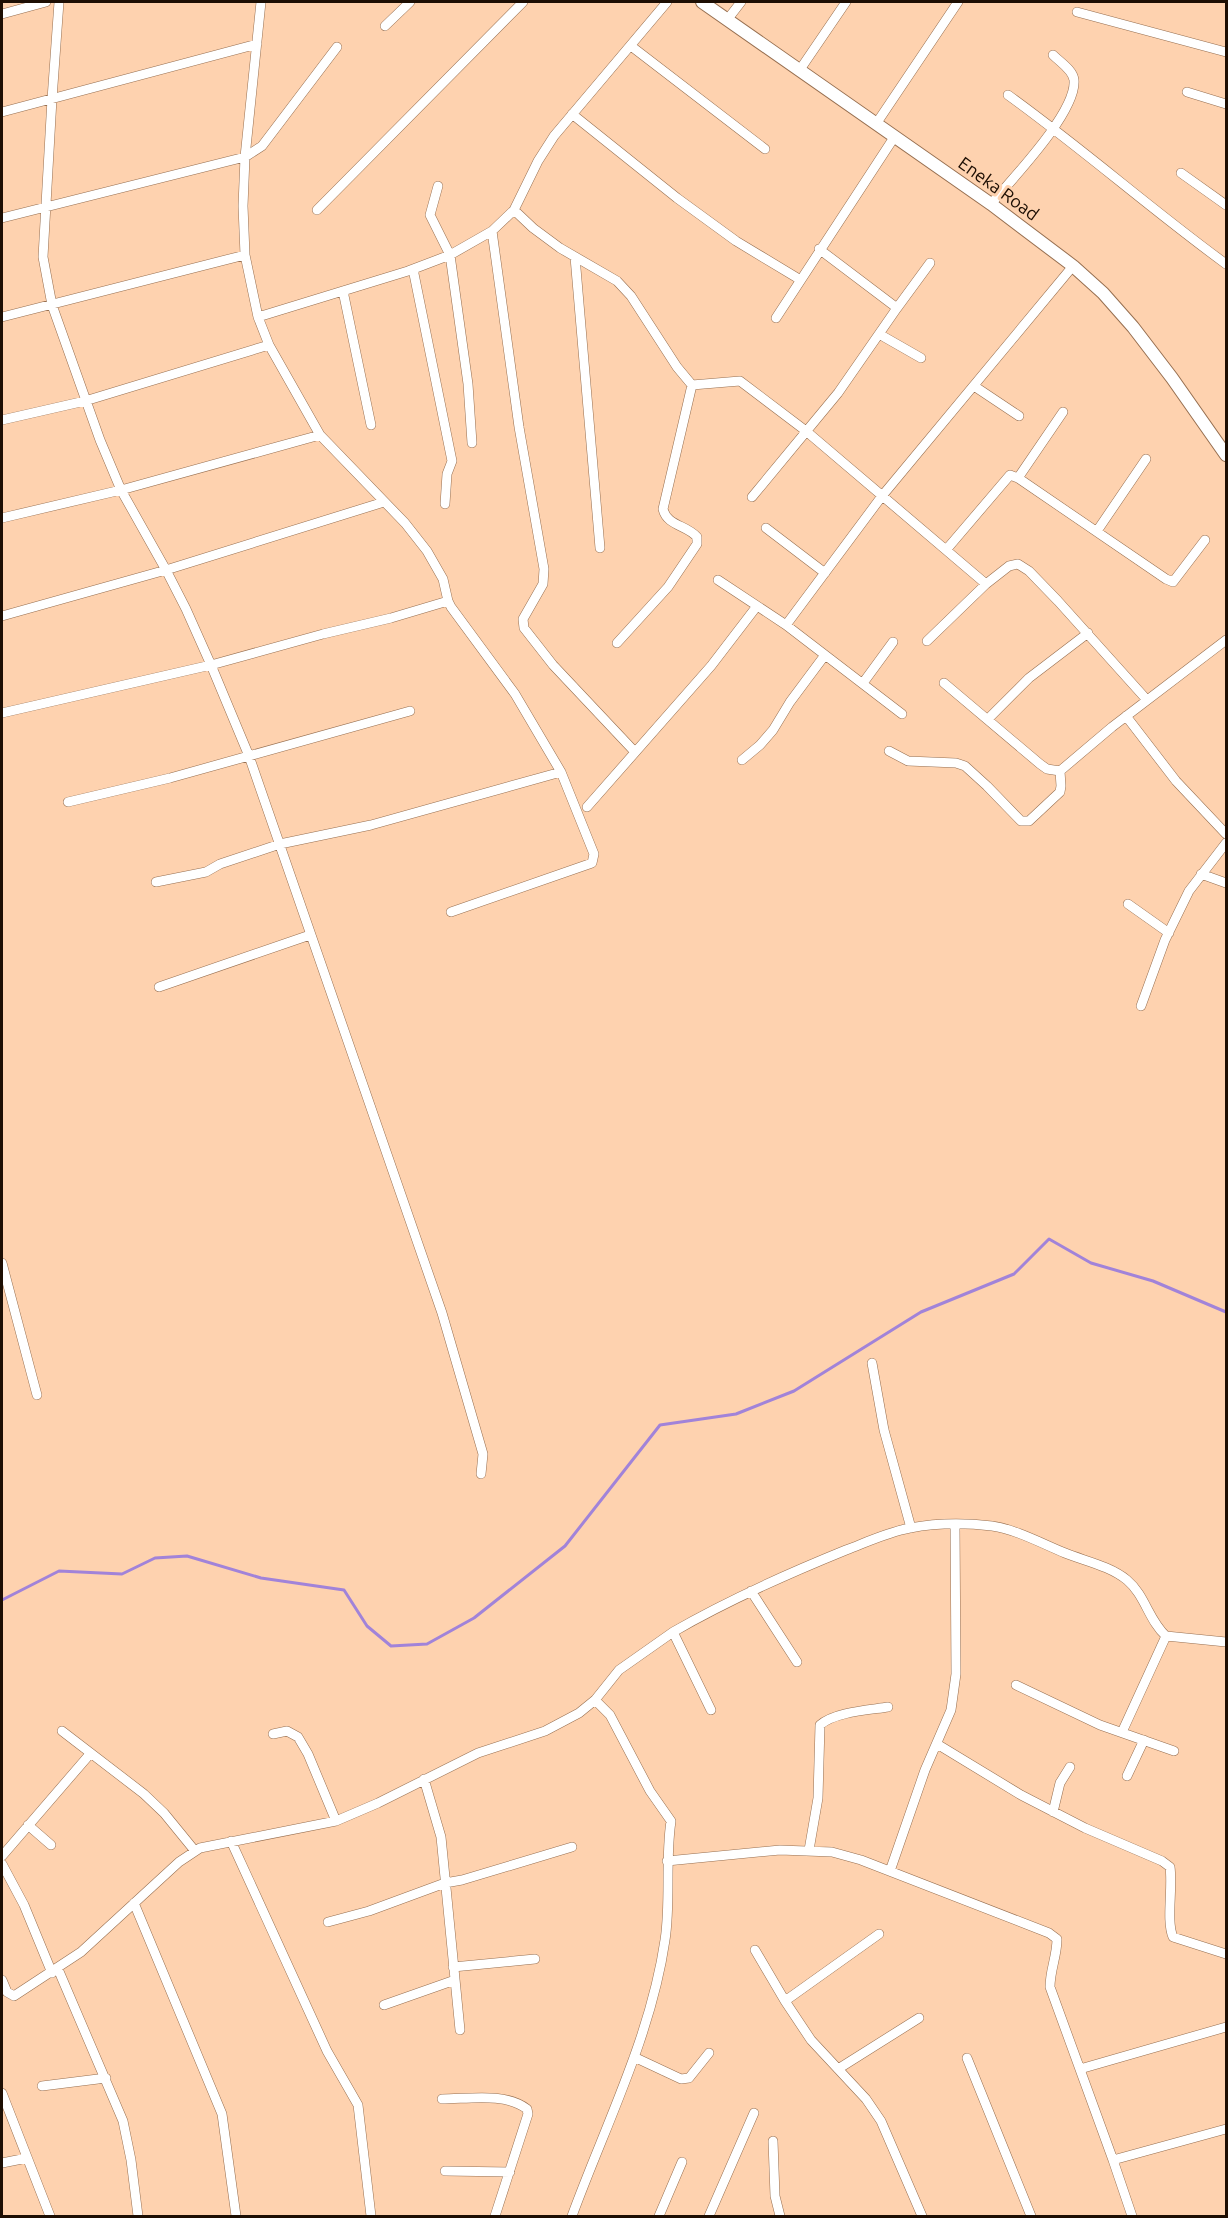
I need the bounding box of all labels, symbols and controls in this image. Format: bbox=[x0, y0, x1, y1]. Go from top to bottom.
street label: Eneka Road bbox=[955, 152, 1043, 224]

